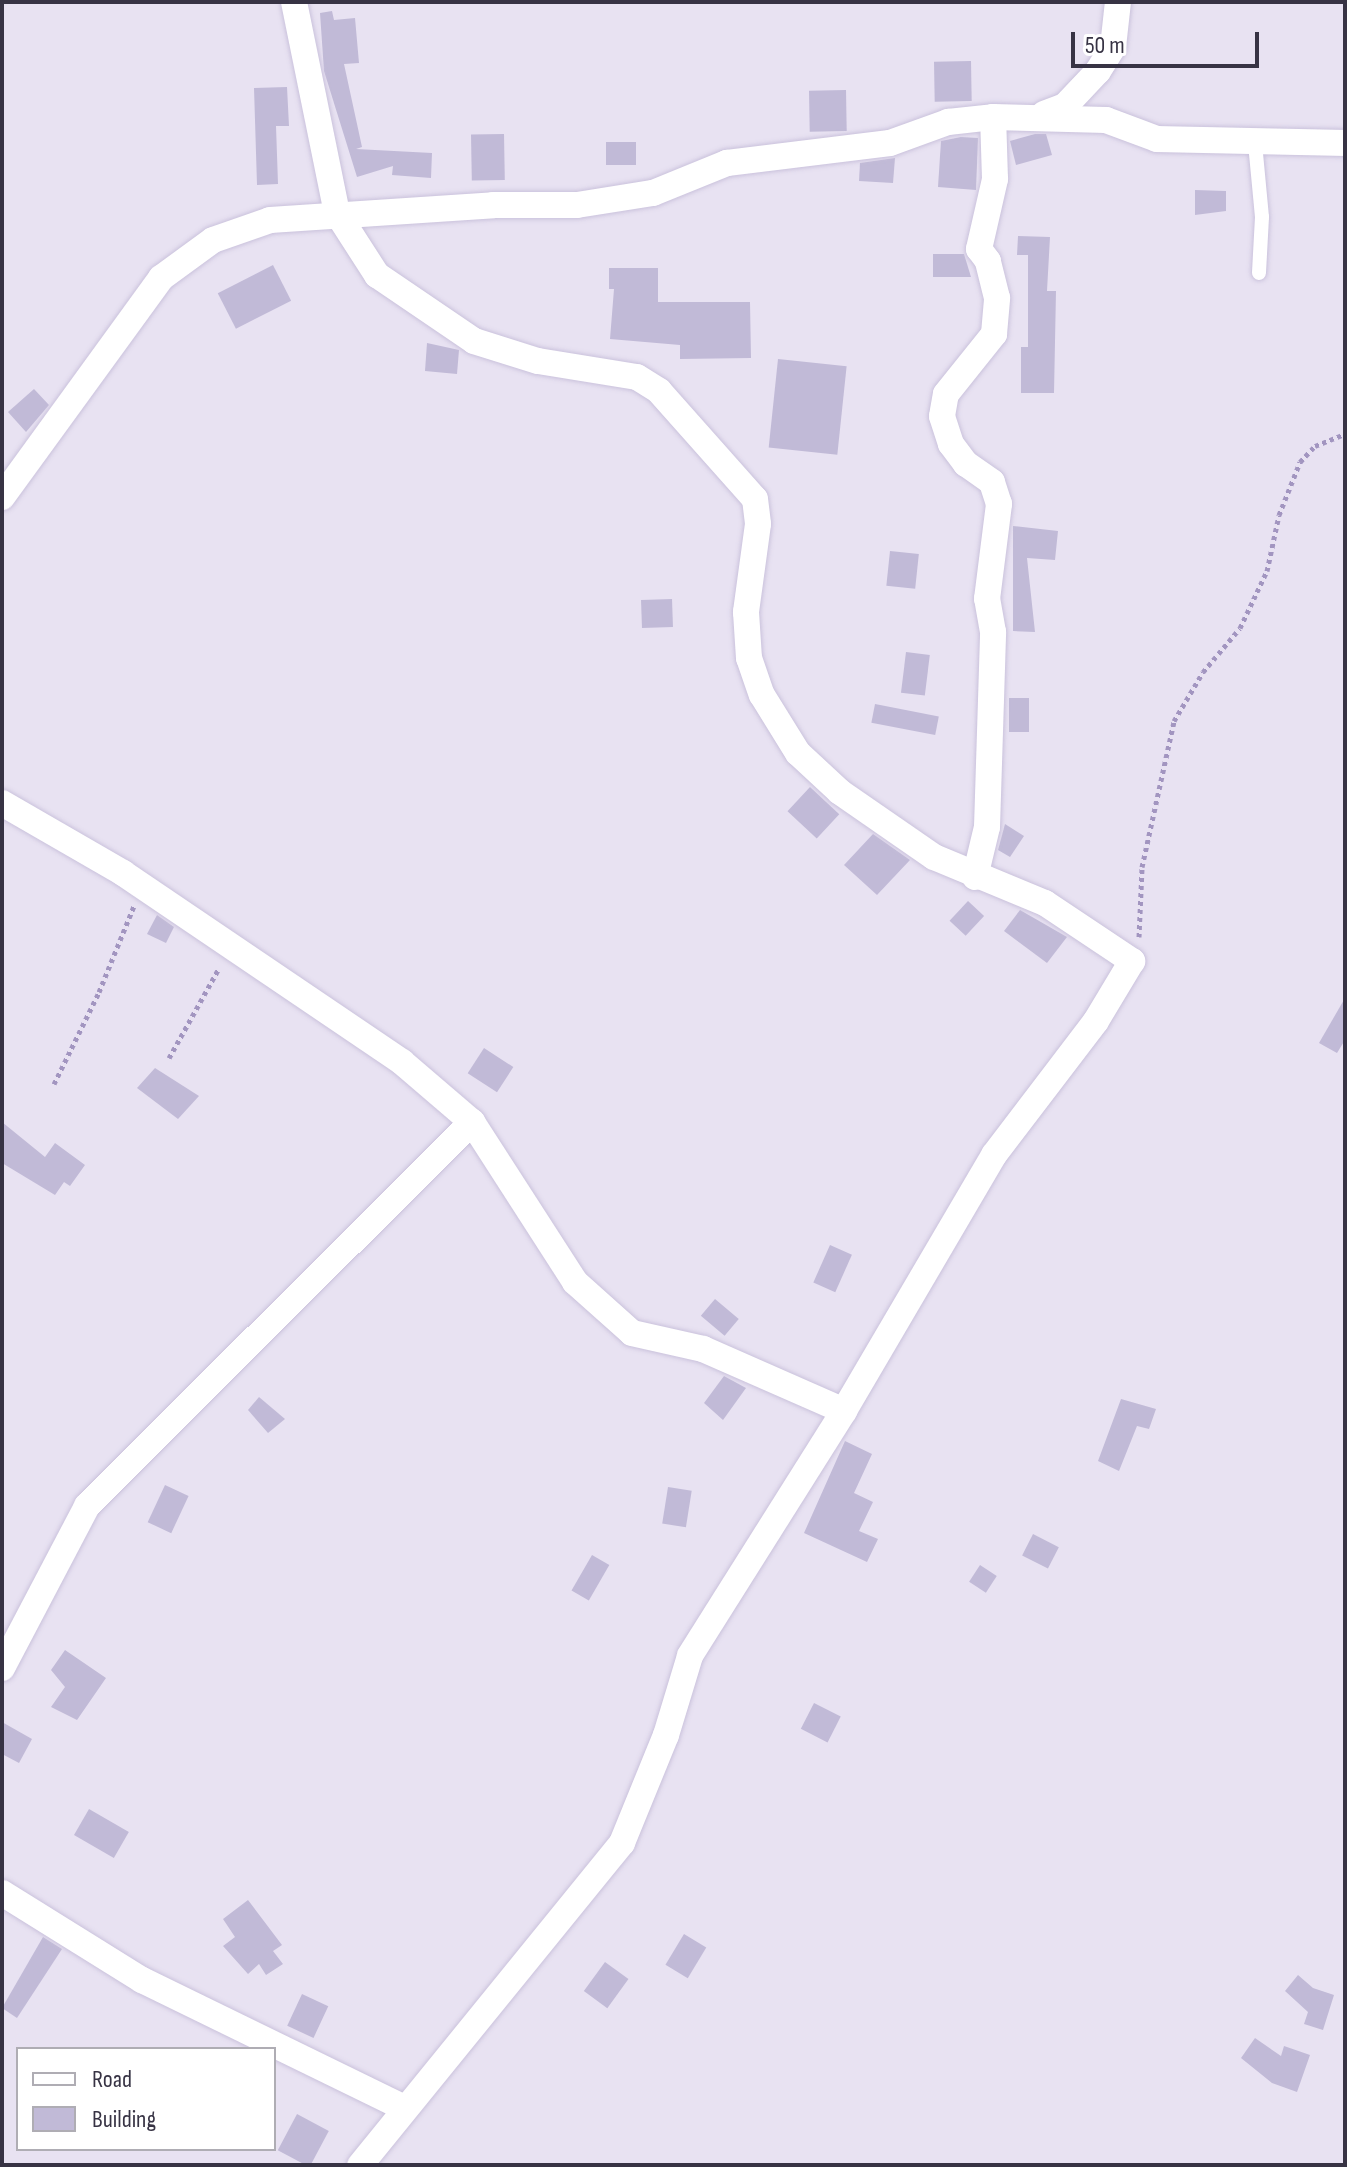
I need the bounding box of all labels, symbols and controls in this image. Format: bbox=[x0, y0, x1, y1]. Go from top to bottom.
scale bar bbox=[1075, 16, 1263, 66]
text: 50 m bbox=[1085, 31, 1125, 60]
legend bbox=[16, 2047, 276, 2151]
text: Road bbox=[92, 2065, 132, 2094]
text: Building bbox=[92, 2105, 156, 2134]

